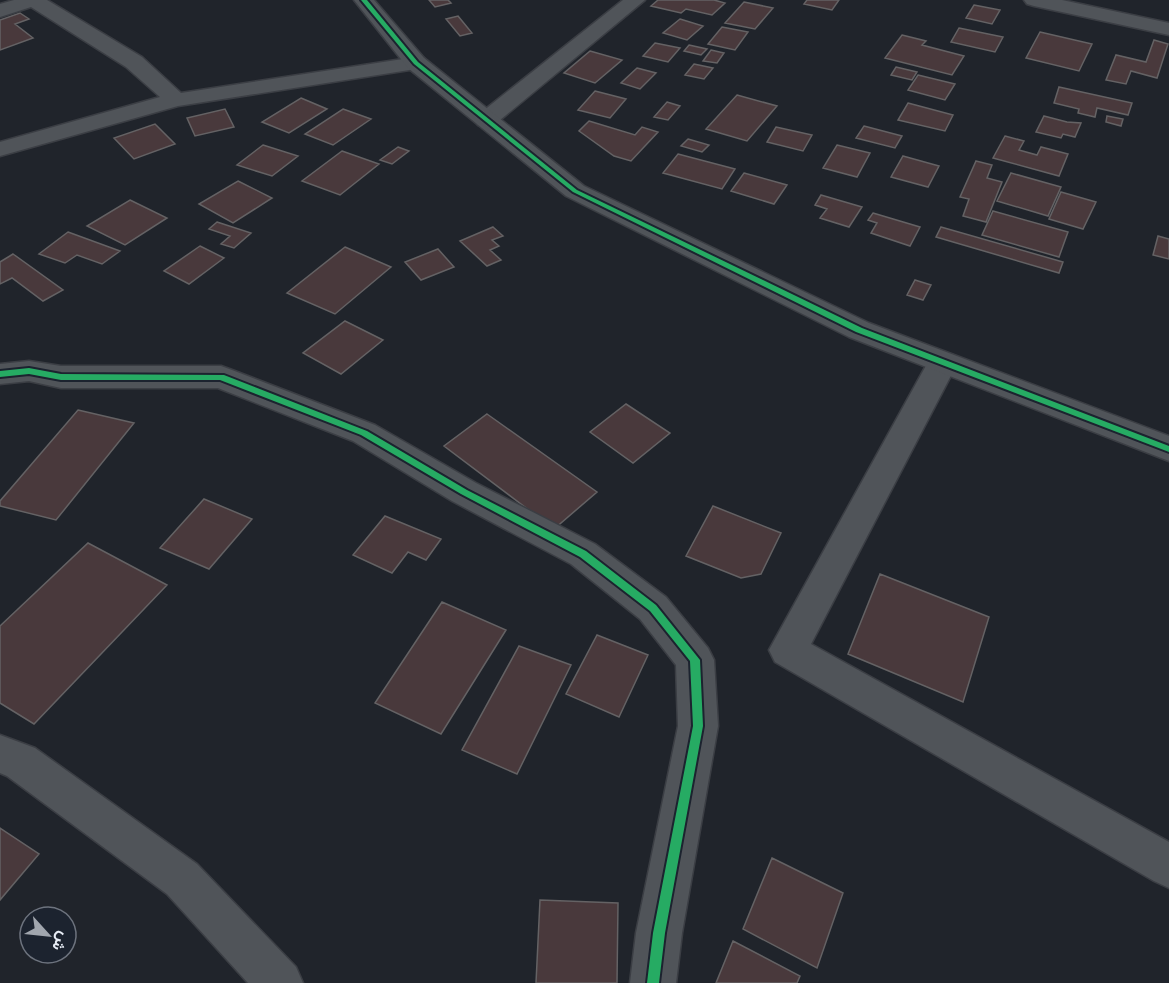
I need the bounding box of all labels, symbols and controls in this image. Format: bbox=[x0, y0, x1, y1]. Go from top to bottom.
north arrow bbox=[18, 905, 78, 965]
text: ش bbox=[47, 928, 76, 955]

